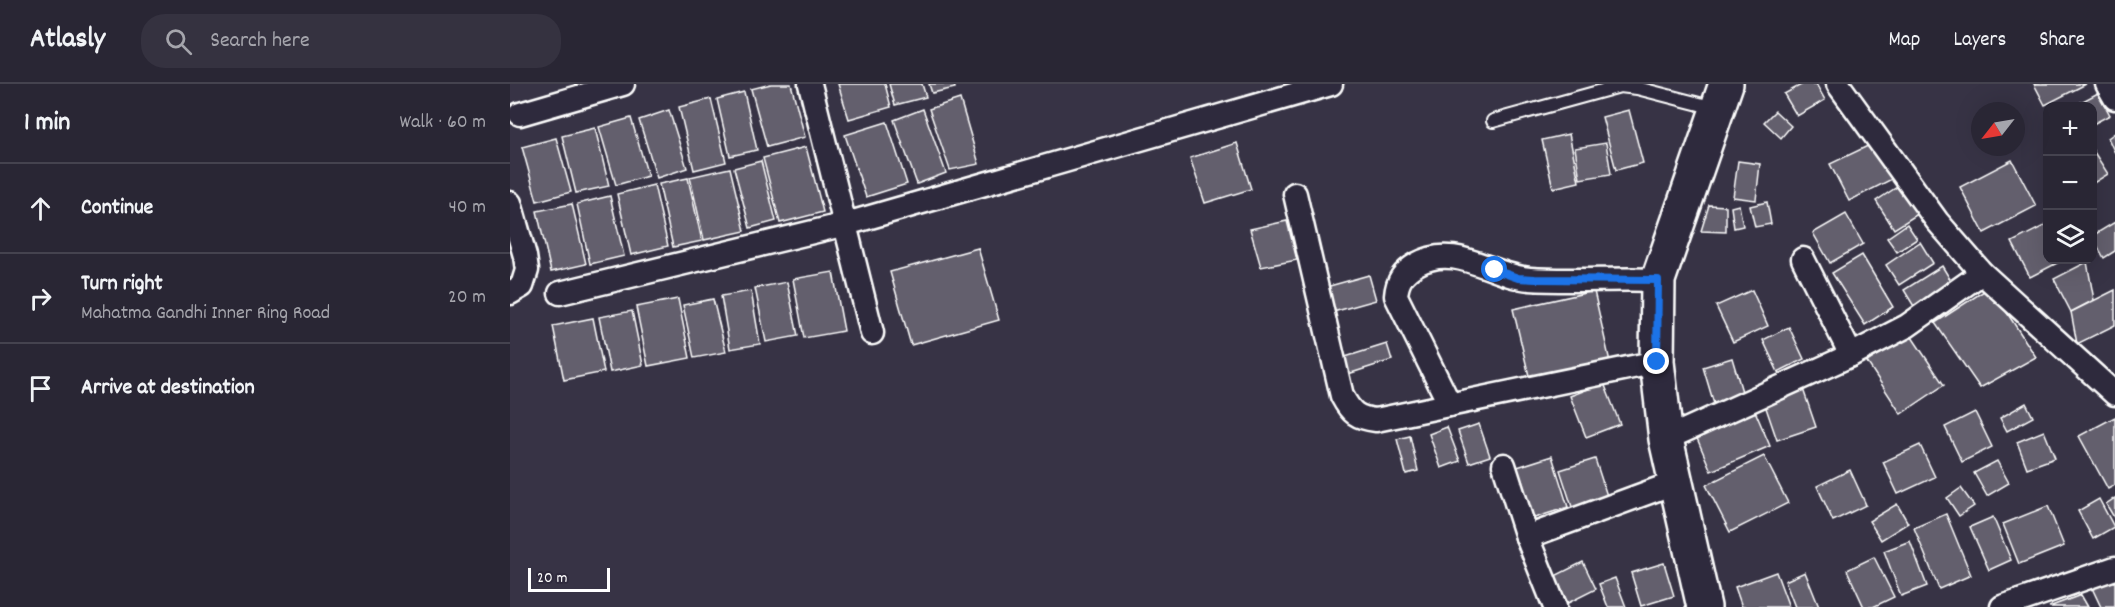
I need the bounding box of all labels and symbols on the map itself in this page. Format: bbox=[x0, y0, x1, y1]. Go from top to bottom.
north arrow bbox=[1971, 102, 2025, 156]
route start bbox=[1481, 256, 1507, 282]
route end bbox=[1643, 348, 1669, 374]
scale bar bbox=[528, 565, 610, 592]

